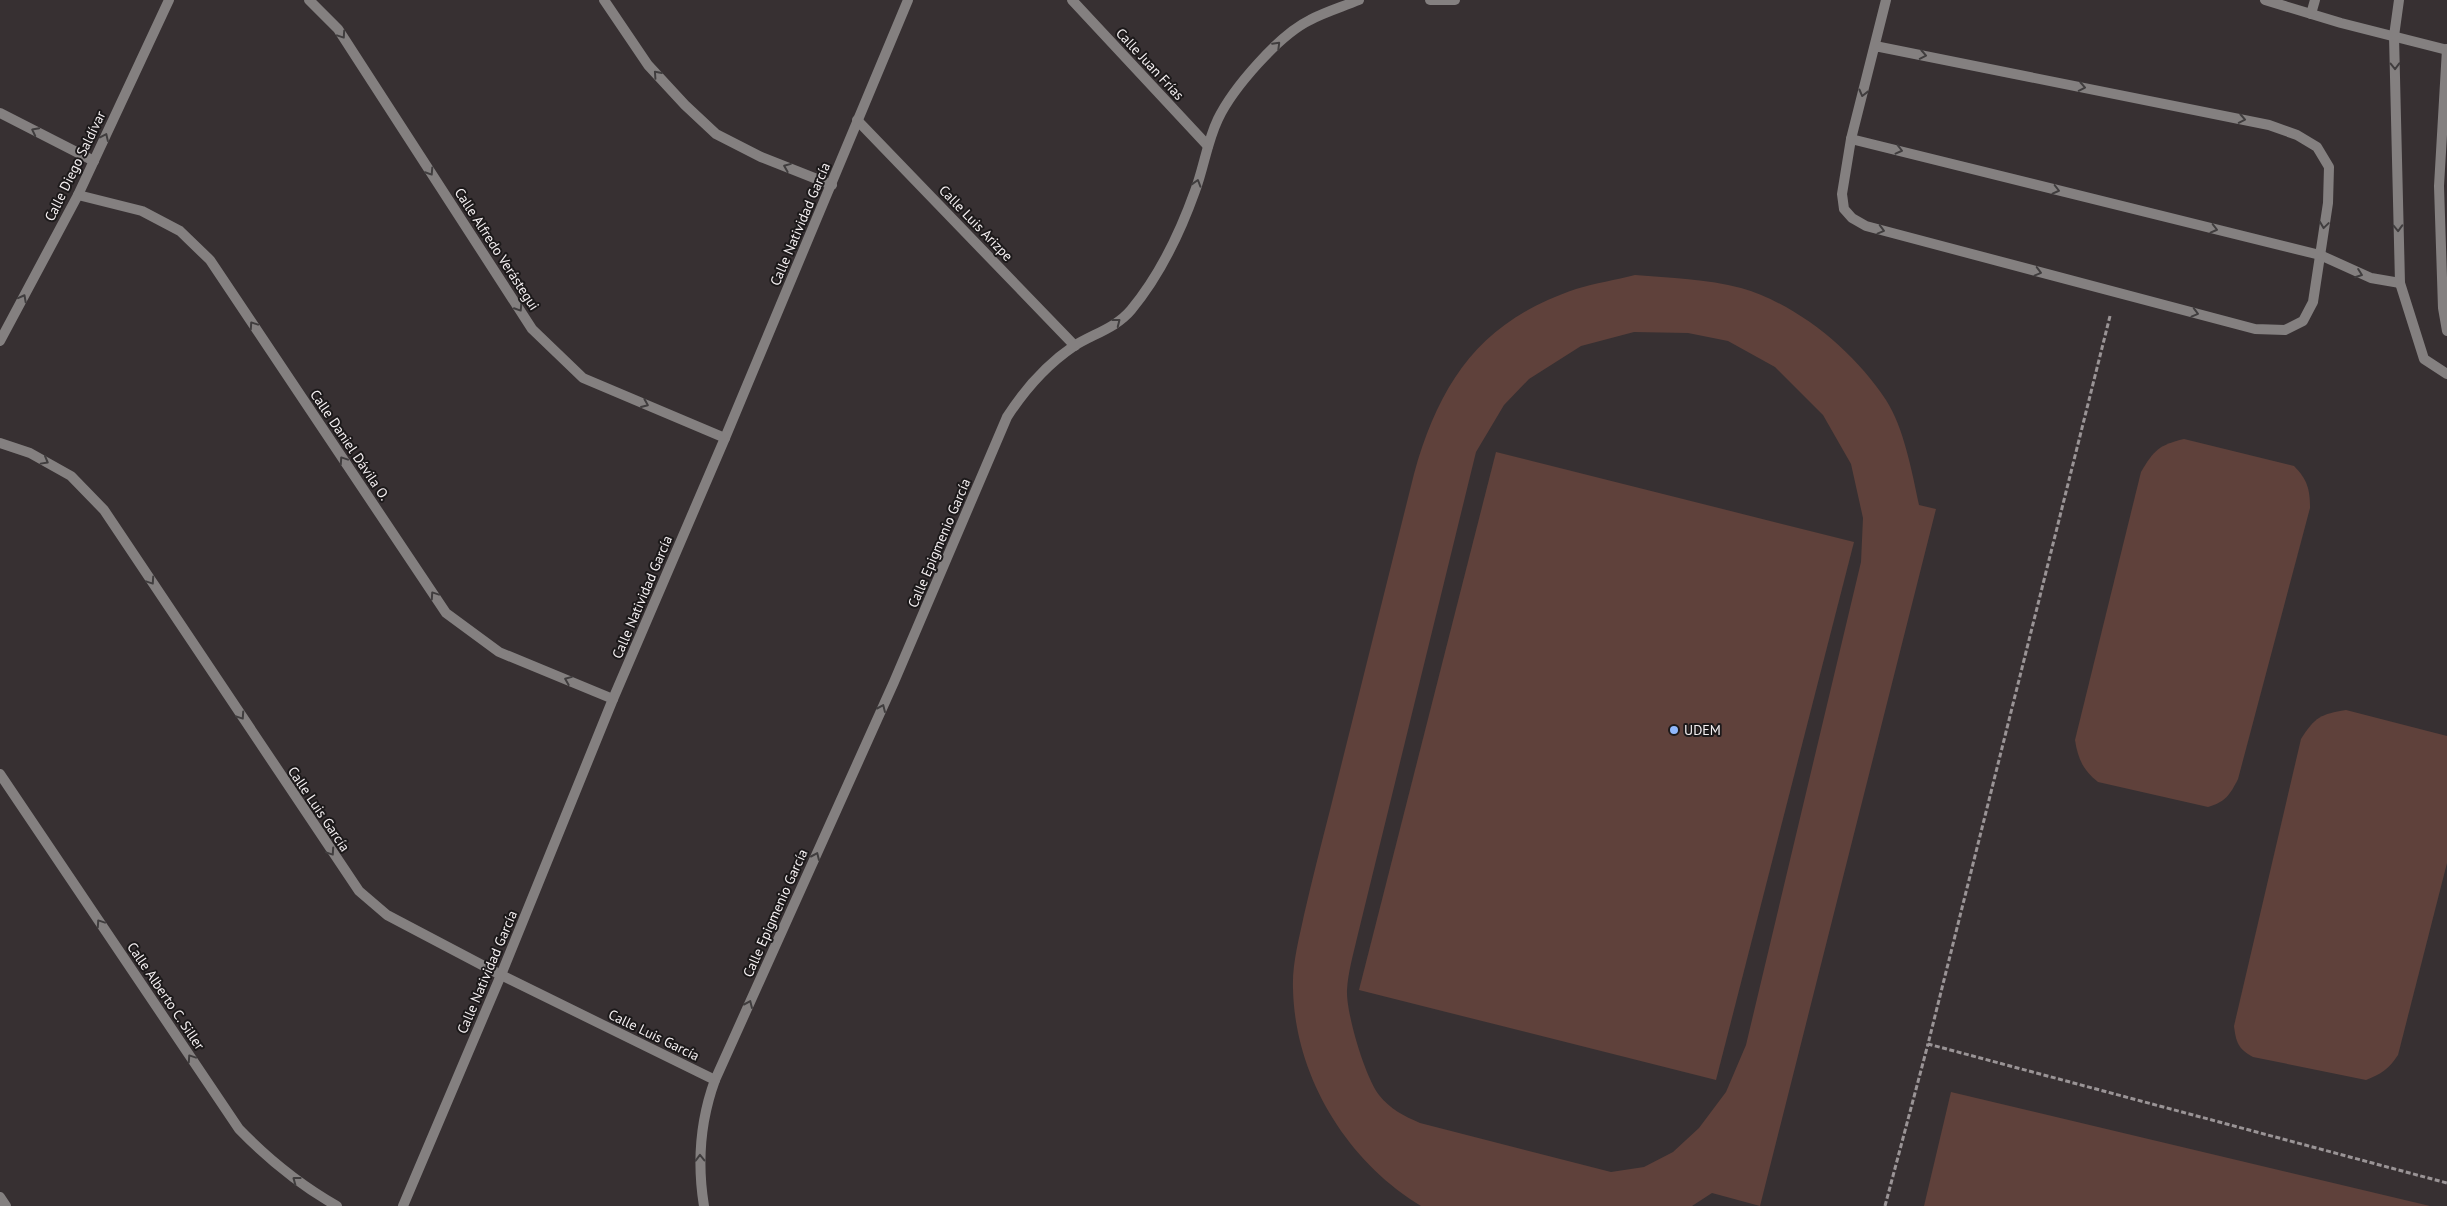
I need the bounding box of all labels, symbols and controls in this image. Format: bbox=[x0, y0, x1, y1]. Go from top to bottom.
street label: Calle Juan Frías bbox=[1112, 24, 1188, 104]
one-way arrow bbox=[336, 29, 345, 39]
one-way arrow bbox=[1271, 42, 1280, 51]
one-way arrow bbox=[1918, 50, 1927, 60]
one-way arrow bbox=[2390, 62, 2400, 70]
one-way arrow bbox=[653, 70, 662, 79]
one-way arrow bbox=[2078, 81, 2087, 92]
one-way arrow bbox=[1858, 88, 1869, 97]
street label: Calle Diego Saldívar bbox=[40, 108, 110, 224]
one-way arrow bbox=[2237, 113, 2246, 124]
one-way arrow bbox=[31, 127, 40, 137]
one-way arrow bbox=[99, 134, 109, 143]
one-way arrow bbox=[1894, 144, 1903, 155]
street label: Calle Natividad García bbox=[766, 160, 834, 288]
one-way arrow bbox=[783, 163, 791, 173]
one-way arrow bbox=[424, 166, 434, 175]
one-way arrow bbox=[1192, 180, 1202, 188]
street label: Calle Luis Arizpe bbox=[935, 181, 1017, 265]
street label: Calle Alfredo Verástegui bbox=[451, 184, 543, 314]
one-way arrow bbox=[2052, 184, 2060, 194]
one-way arrow bbox=[2320, 221, 2330, 229]
one-way arrow bbox=[2209, 223, 2218, 234]
one-way arrow bbox=[1877, 224, 1886, 235]
one-way arrow bbox=[2393, 225, 2403, 233]
one-way arrow bbox=[2034, 266, 2042, 276]
one-way arrow bbox=[2354, 268, 2362, 278]
one-way arrow bbox=[17, 294, 27, 303]
one-way arrow bbox=[512, 303, 522, 312]
one-way arrow bbox=[2191, 307, 2200, 318]
one-way arrow bbox=[1111, 319, 1120, 327]
one-way arrow bbox=[250, 321, 259, 331]
street label: Calle Daniel Dávila O. bbox=[306, 386, 394, 504]
one-way arrow bbox=[640, 398, 649, 409]
one-way arrow bbox=[40, 455, 49, 465]
one-way arrow bbox=[340, 456, 349, 466]
street label: Calle Epigmenio García bbox=[904, 476, 974, 610]
street label: Calle Natividad García bbox=[608, 533, 676, 661]
one-way arrow bbox=[145, 576, 155, 585]
one-way arrow bbox=[430, 591, 440, 600]
one-way arrow bbox=[564, 676, 573, 686]
one-way arrow bbox=[876, 704, 887, 713]
one-way arrow bbox=[235, 710, 244, 720]
place label: UDEM bbox=[1684, 721, 1721, 739]
marker: UDEM bbox=[1668, 724, 1680, 736]
street label: Calle Luis García bbox=[284, 763, 354, 855]
one-way arrow bbox=[325, 846, 334, 855]
street label: Calle Epigmenio García bbox=[739, 846, 811, 980]
one-way arrow bbox=[809, 852, 820, 861]
street label: Calle Natividad García bbox=[453, 908, 521, 1036]
one-way arrow bbox=[97, 920, 107, 929]
street label: Calle Alberto C. Siller bbox=[123, 939, 209, 1054]
one-way arrow bbox=[742, 1000, 753, 1009]
street label: Calle Luis García bbox=[606, 1005, 702, 1065]
one-way arrow bbox=[188, 1054, 197, 1064]
one-way arrow bbox=[695, 1153, 705, 1161]
one-way arrow bbox=[293, 1178, 302, 1186]

